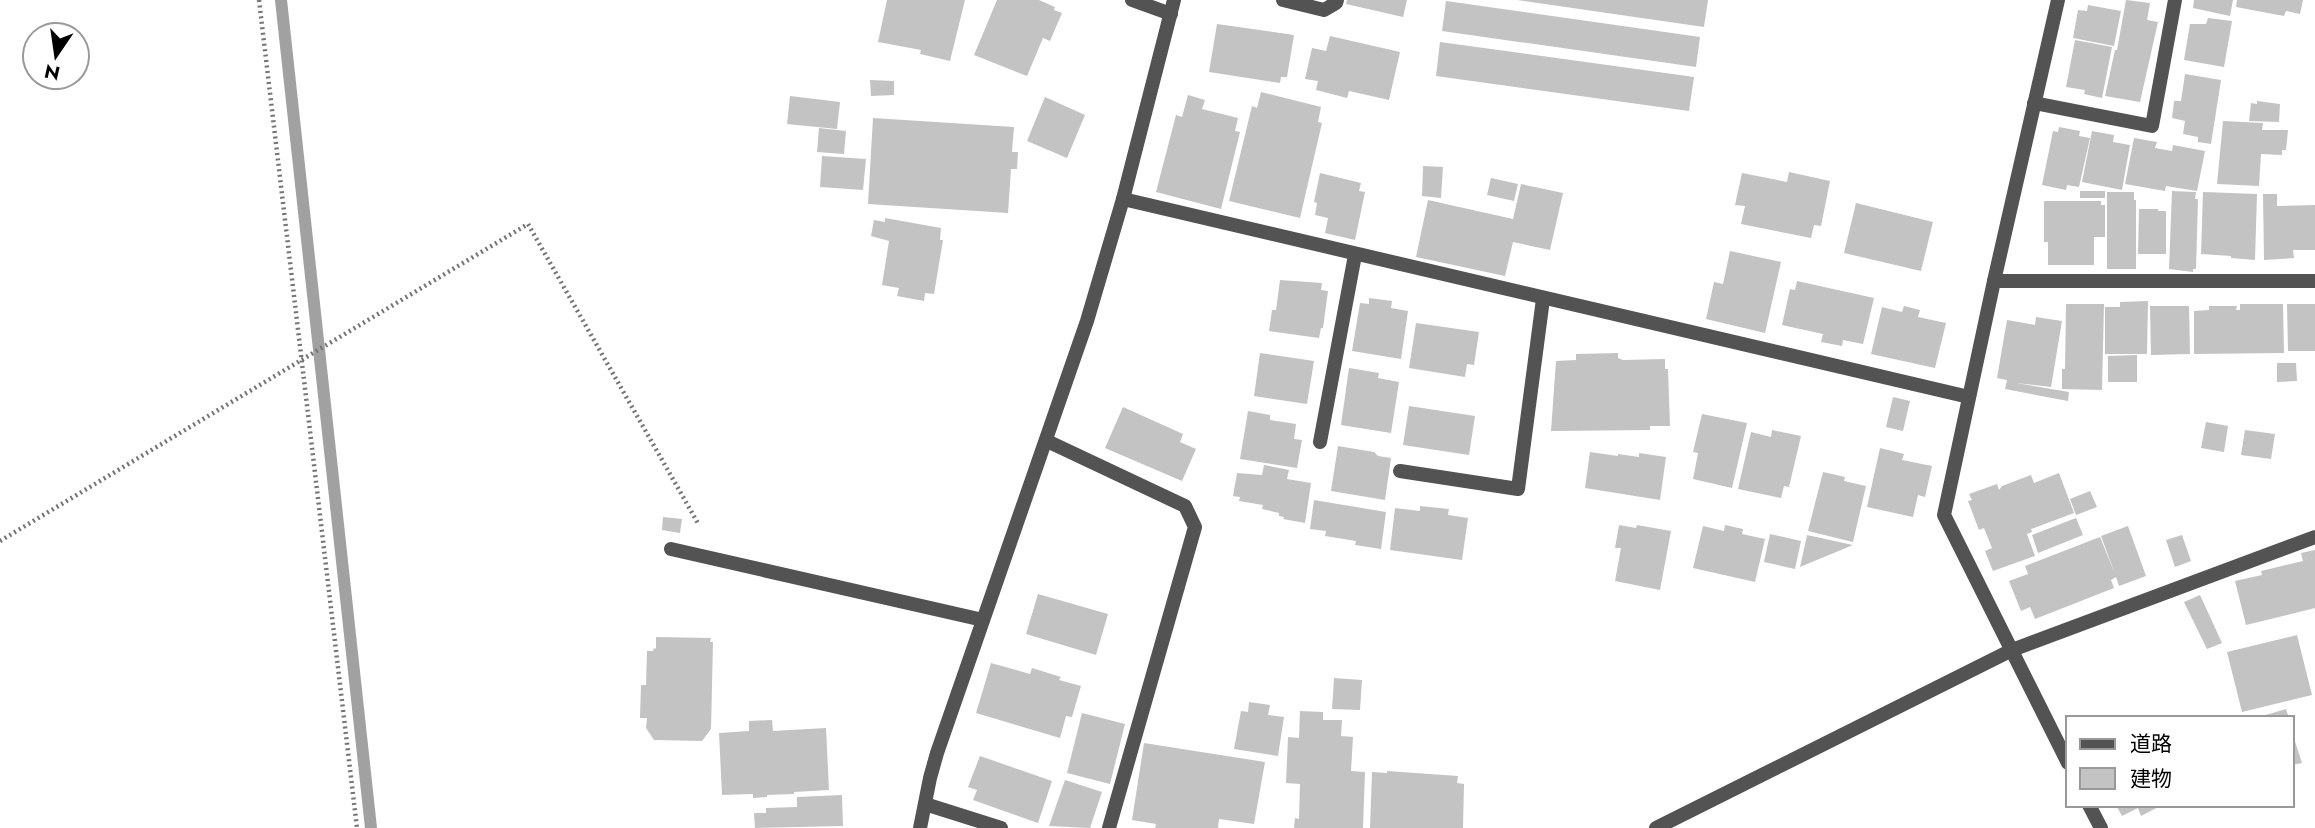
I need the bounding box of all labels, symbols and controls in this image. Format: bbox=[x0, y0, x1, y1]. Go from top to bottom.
north arrow bbox=[21, 21, 91, 91]
text: N bbox=[42, 57, 63, 87]
legend bbox=[2066, 716, 2294, 807]
text: 道路 bbox=[2130, 729, 2172, 759]
text: 建物 bbox=[2130, 764, 2172, 794]

